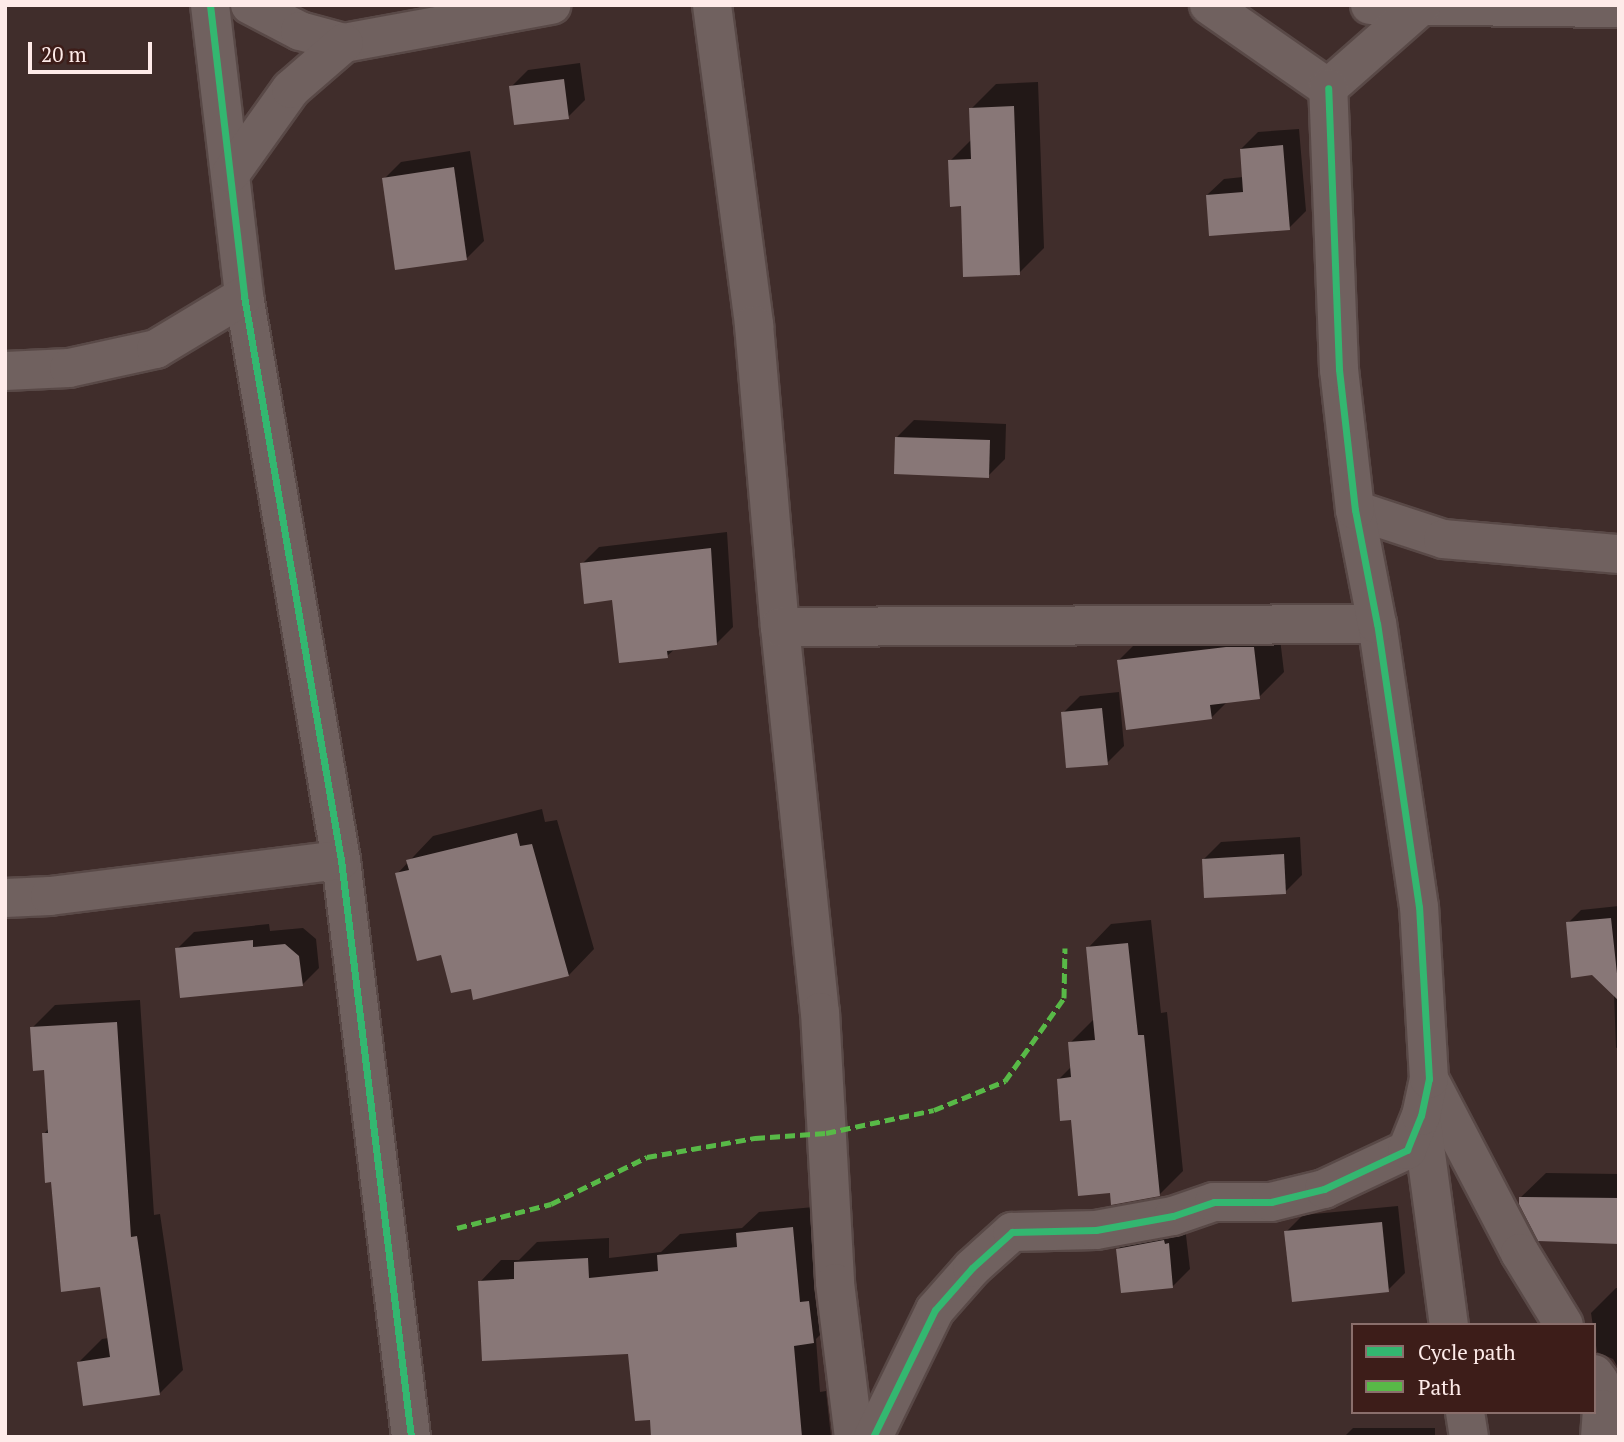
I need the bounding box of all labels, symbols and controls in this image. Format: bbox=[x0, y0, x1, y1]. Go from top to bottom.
scale bar bbox=[32, 28, 156, 72]
text: 20 m bbox=[41, 40, 87, 68]
legend bbox=[1351, 1323, 1596, 1414]
text: Cycle path bbox=[1418, 1338, 1516, 1366]
text: Path bbox=[1418, 1373, 1461, 1401]

